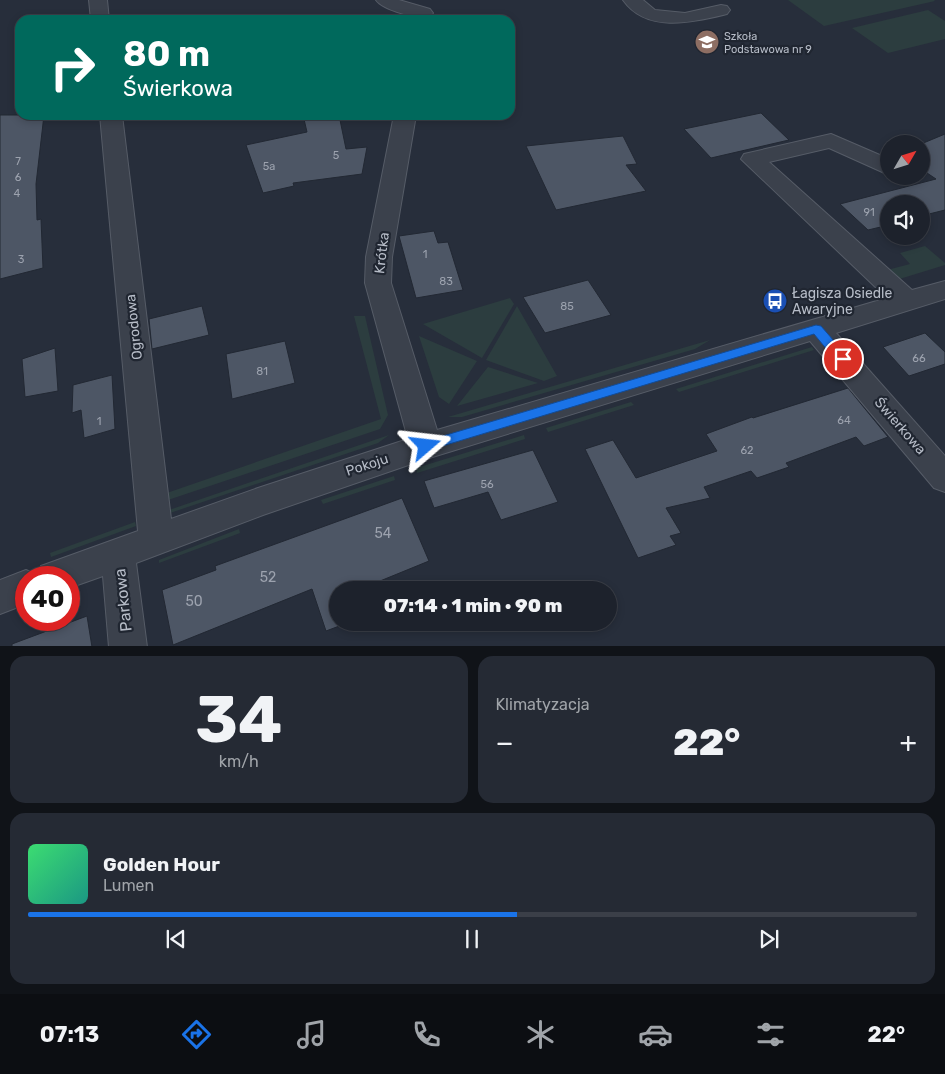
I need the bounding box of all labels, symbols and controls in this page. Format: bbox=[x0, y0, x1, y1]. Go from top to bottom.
school or university icon: Szkoła Podstawowa nr 9 bbox=[694, 29, 720, 55]
place label: Szkoła Podstawowa nr 9 bbox=[724, 30, 812, 56]
text: 80 m bbox=[123, 33, 210, 75]
icon: right bbox=[40, 35, 105, 100]
text: Świerkowa bbox=[123, 75, 233, 102]
north arrow bbox=[880, 135, 930, 185]
map controls bbox=[880, 135, 930, 245]
house number: 5 bbox=[333, 149, 340, 162]
house number: 7 bbox=[15, 155, 21, 168]
house number: 5a bbox=[263, 160, 275, 173]
house number: 6 bbox=[15, 171, 22, 184]
house number: 4 bbox=[14, 187, 21, 200]
button: sound bbox=[880, 195, 930, 245]
house number: 91 bbox=[863, 206, 875, 219]
street label: Krótka bbox=[371, 231, 393, 275]
house number: 1 bbox=[423, 248, 427, 261]
house number: 3 bbox=[18, 253, 25, 266]
house number: 83 bbox=[439, 275, 453, 288]
place label: Łagisza Osiedle Awaryjne bbox=[792, 285, 892, 318]
bus stop icon: Łagisza Osiedle Awaryjne bbox=[762, 288, 788, 314]
street label: Ogrodowa bbox=[122, 293, 146, 361]
house number: 85 bbox=[560, 300, 574, 313]
pin bbox=[822, 338, 864, 380]
icon: arrive bbox=[829, 345, 857, 373]
house number: 66 bbox=[912, 352, 926, 365]
house number: 81 bbox=[256, 365, 268, 378]
street label: Świerkowa bbox=[871, 393, 930, 458]
house number: 64 bbox=[837, 414, 851, 427]
house number: 1 bbox=[97, 415, 101, 428]
position arrow bbox=[399, 419, 451, 471]
house number: 62 bbox=[740, 444, 754, 457]
street label: Pokoju bbox=[344, 450, 390, 480]
house number: 56 bbox=[480, 478, 494, 491]
house number: 54 bbox=[374, 525, 392, 542]
speed limit sign: 40 bbox=[15, 566, 80, 631]
street label: Parkowa bbox=[110, 568, 136, 632]
house number: 52 bbox=[260, 569, 276, 586]
house number: 50 bbox=[185, 593, 203, 610]
text: 07:14 · 1 min · 90 m bbox=[384, 594, 562, 617]
text: 34 bbox=[195, 681, 282, 758]
text: Klimatyzacja bbox=[496, 695, 590, 714]
text: 22° bbox=[673, 719, 740, 765]
text: − bbox=[496, 726, 514, 759]
text: + bbox=[900, 726, 917, 759]
text: km/h bbox=[219, 752, 259, 771]
text: Golden Hour bbox=[103, 853, 220, 876]
text: Lumen bbox=[103, 876, 154, 895]
icon: previous bbox=[162, 925, 190, 953]
icon: pause bbox=[458, 925, 486, 953]
icon: next bbox=[755, 925, 783, 953]
icon: directions bbox=[179, 1017, 214, 1052]
icon: music bbox=[294, 1017, 329, 1052]
icon: phone bbox=[409, 1017, 444, 1052]
icon: climate bbox=[523, 1017, 558, 1052]
icon: car bbox=[638, 1017, 673, 1052]
icon: filters bbox=[753, 1017, 788, 1052]
text: 07:13 bbox=[40, 1021, 99, 1048]
text: 22° bbox=[867, 1021, 905, 1048]

